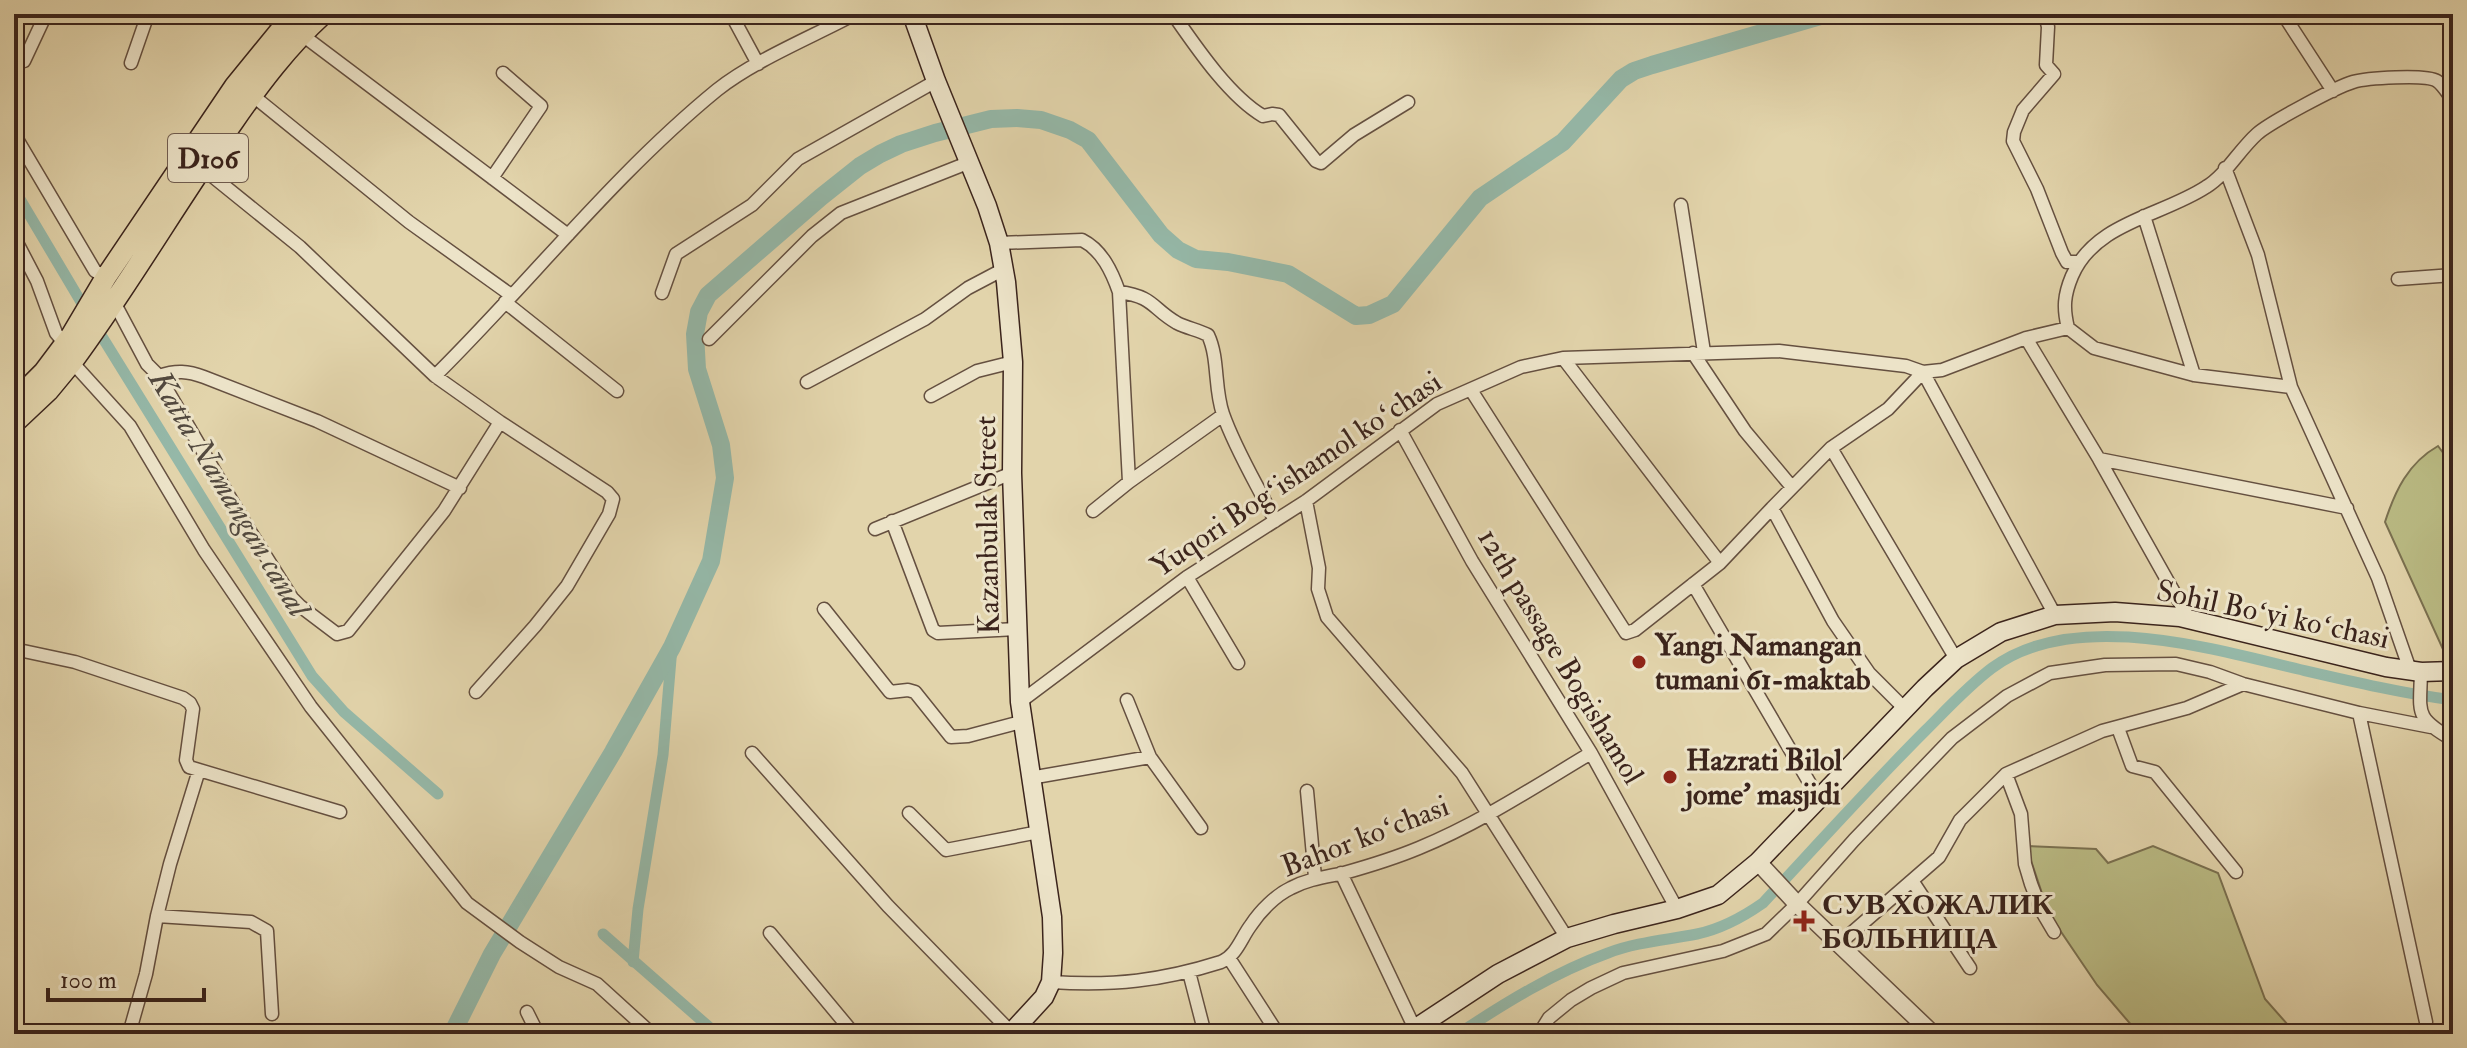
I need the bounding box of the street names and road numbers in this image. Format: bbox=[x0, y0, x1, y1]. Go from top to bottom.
road number: D106 bbox=[168, 134, 248, 182]
street label: Yuqori Bogʻishamol koʻchasi bbox=[1144, 363, 1449, 585]
street label: Kazanbulak Street bbox=[967, 415, 1008, 635]
street label: 12th passage Bogishamol bbox=[1470, 522, 1652, 791]
street label: Sohil Boʻyi koʻchasi bbox=[2153, 572, 2393, 657]
street label: Bahor koʻchasi bbox=[1276, 788, 1454, 885]

